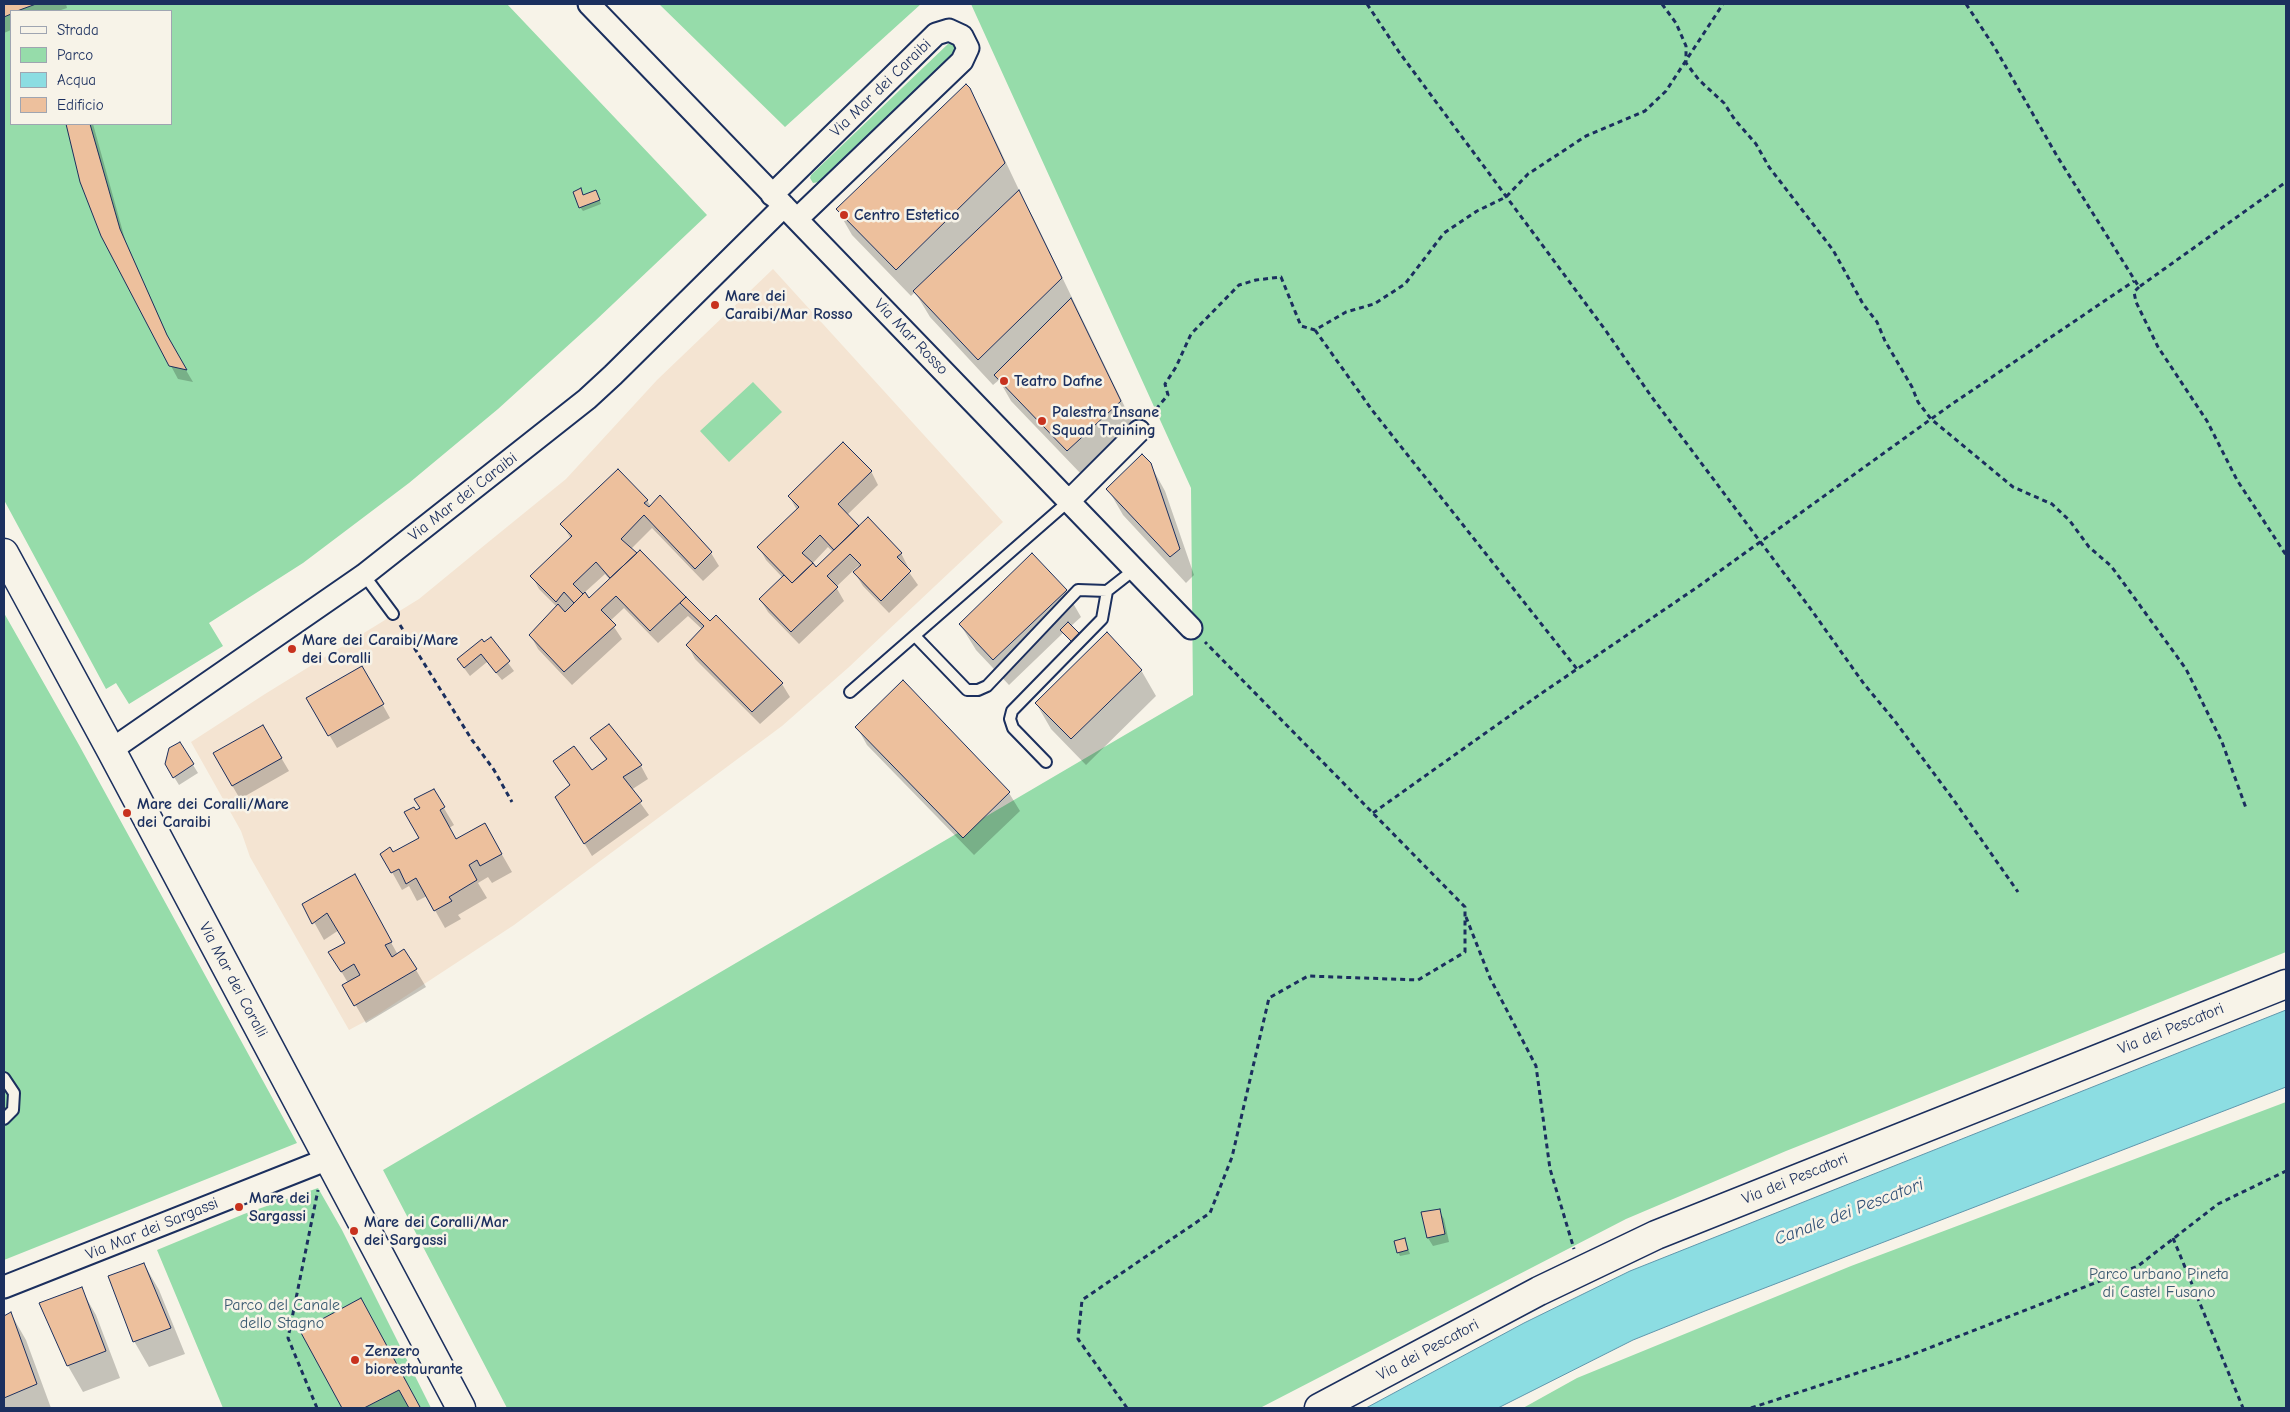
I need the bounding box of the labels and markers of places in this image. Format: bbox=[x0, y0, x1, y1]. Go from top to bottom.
place label: Centro Estetico bbox=[854, 205, 960, 225]
marker: Centro Estetico bbox=[838, 209, 850, 221]
place label: Mare dei Caraibi/Mar Rosso bbox=[725, 286, 853, 324]
marker: Mare dei Caraibi/Mar Rosso bbox=[709, 299, 721, 311]
place label: Teatro Dafne bbox=[1014, 371, 1102, 391]
marker: Teatro Dafne bbox=[998, 375, 1010, 387]
place label: Palestra Insane Squad Training bbox=[1052, 402, 1159, 440]
marker: Palestra Insane Squad Training bbox=[1036, 415, 1048, 427]
place label: Mare dei Caraibi/Mare dei Coralli bbox=[302, 630, 458, 668]
marker: Mare dei Caraibi/Mare dei Coralli bbox=[286, 643, 298, 655]
place label: Mare dei Coralli/Mare dei Caraibi bbox=[137, 794, 289, 832]
marker: Mare dei Coralli/Mare dei Caraibi bbox=[121, 807, 133, 819]
place label: Mare dei Sargassi bbox=[249, 1188, 310, 1226]
marker: Mare dei Sargassi bbox=[233, 1201, 245, 1213]
place label: Mare dei Coralli/Mar dei Sargassi bbox=[364, 1212, 508, 1250]
marker: Mare dei Coralli/Mar dei Sargassi bbox=[348, 1225, 360, 1237]
place label: Zenzero biorestaurante bbox=[365, 1341, 463, 1379]
marker: Zenzero biorestaurante bbox=[349, 1354, 361, 1366]

